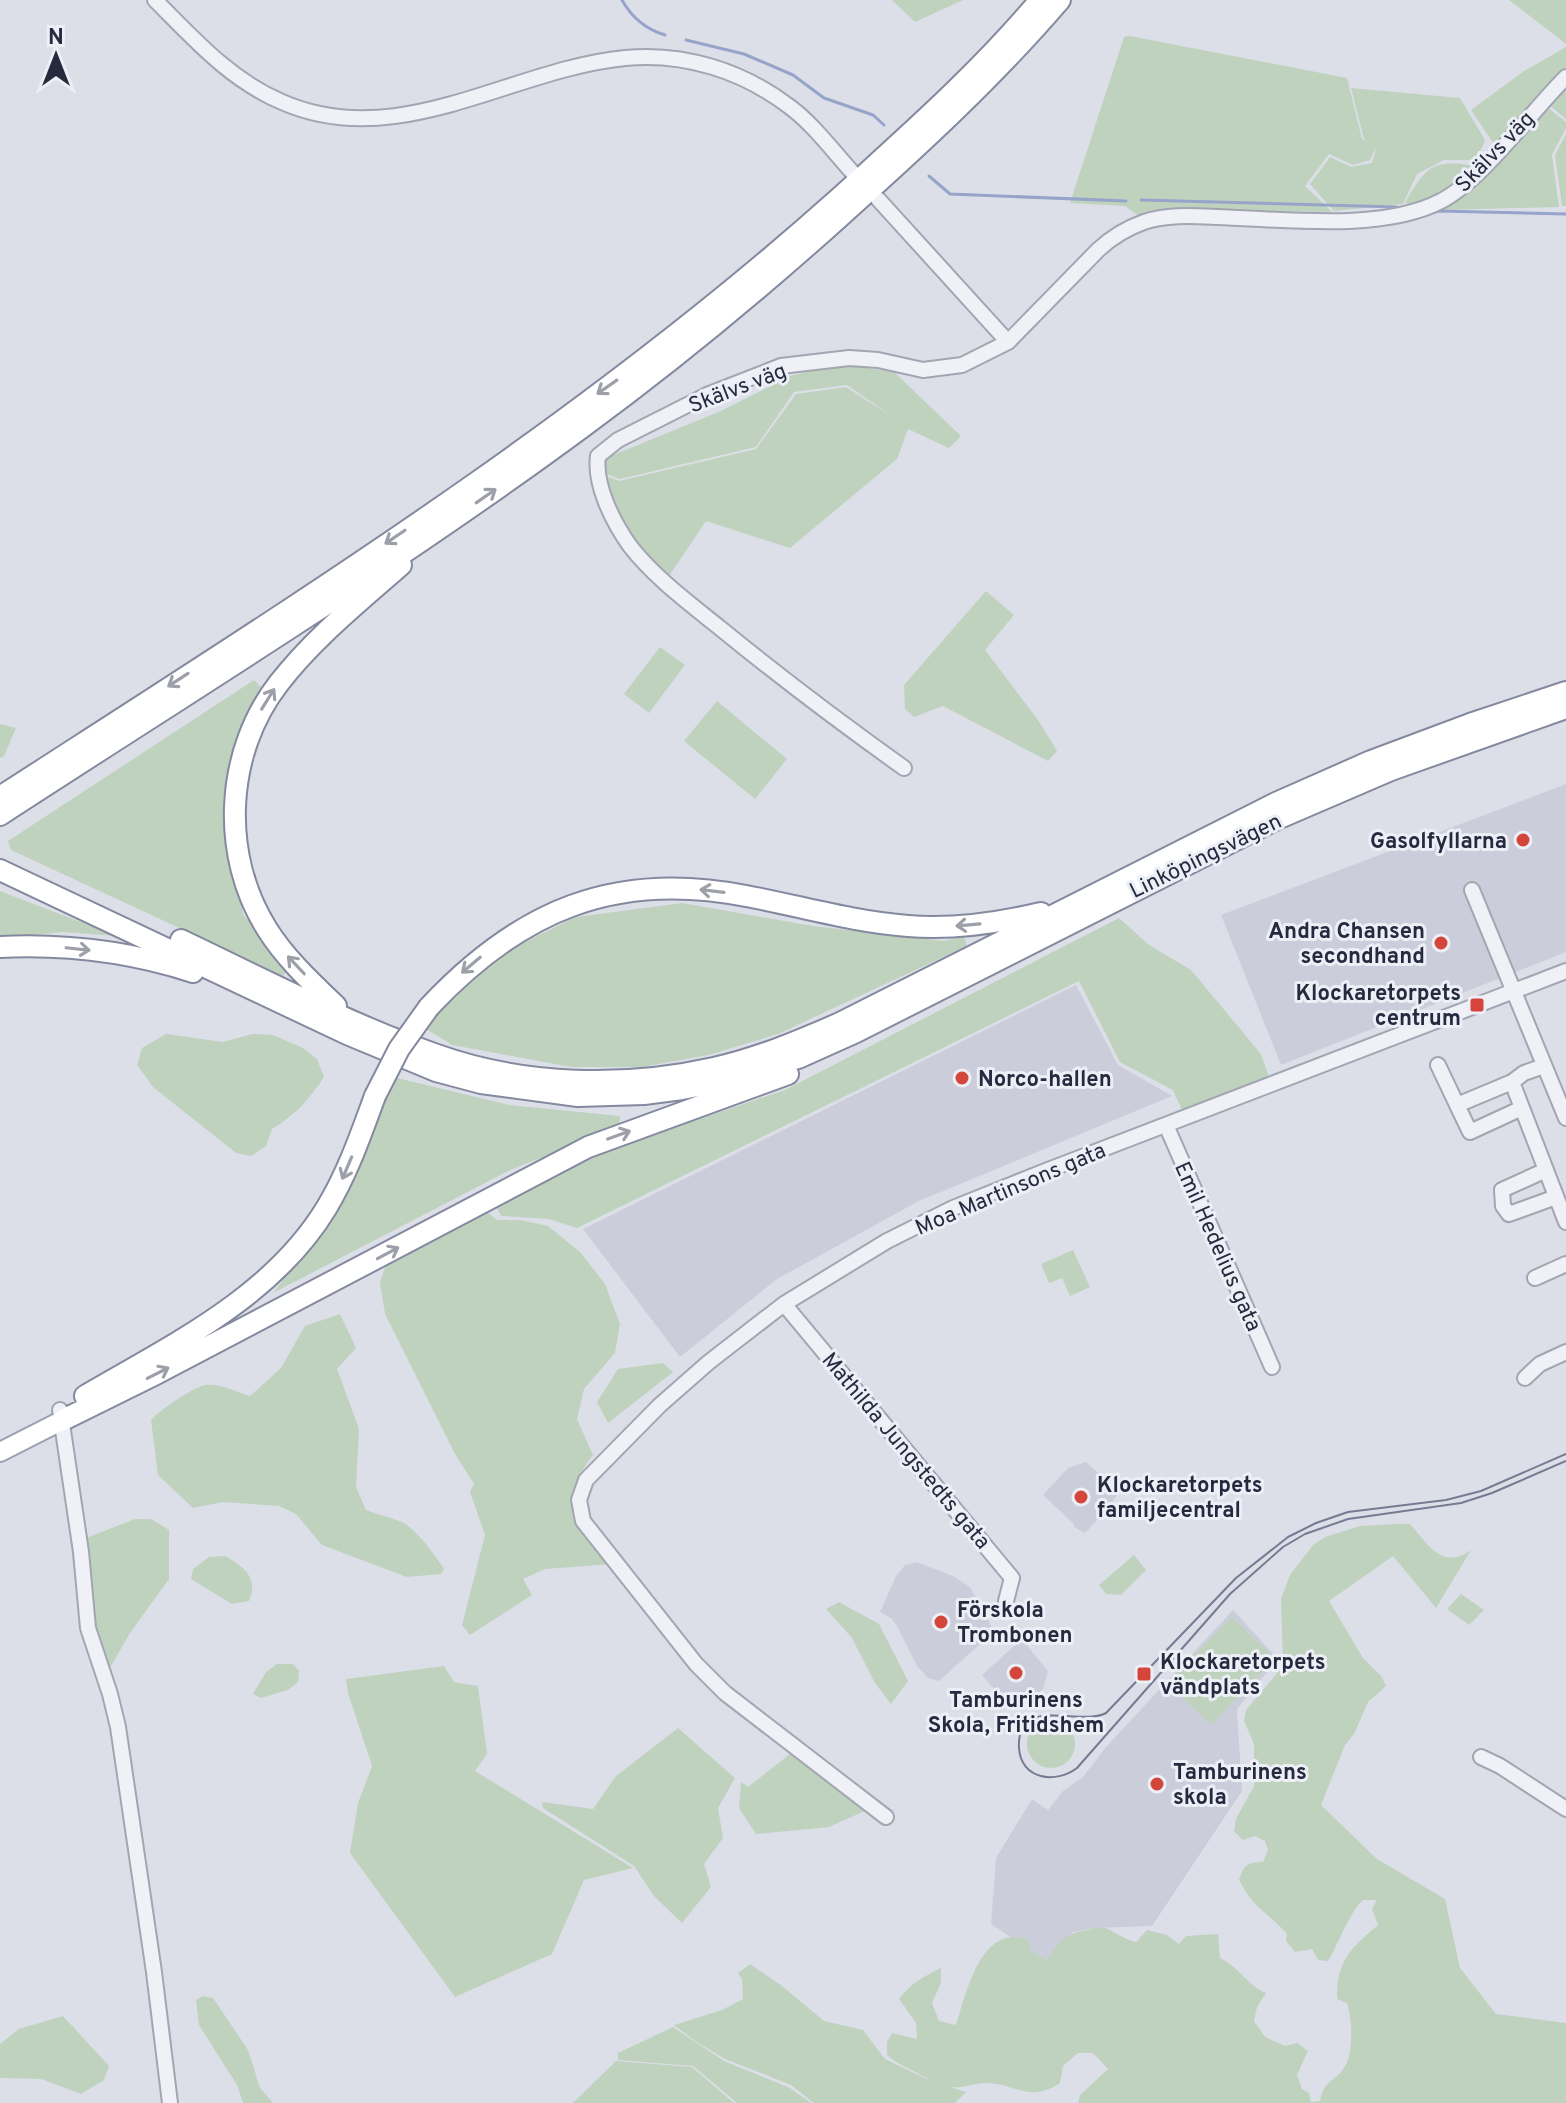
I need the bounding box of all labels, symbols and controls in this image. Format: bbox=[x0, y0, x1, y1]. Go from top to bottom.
north arrow bbox=[16, 16, 96, 96]
text: N bbox=[48, 25, 64, 52]
street label: Skälvs väg bbox=[1450, 106, 1541, 199]
street label: Skälvs väg bbox=[685, 358, 791, 420]
one-way arrow bbox=[597, 379, 619, 395]
one-way arrow bbox=[475, 488, 497, 504]
one-way arrow bbox=[384, 529, 407, 545]
one-way arrow bbox=[167, 672, 190, 688]
one-way arrow bbox=[260, 689, 277, 711]
street label: Linköpingsvägen bbox=[1126, 809, 1287, 906]
place label: Gasolfyllarna bbox=[1370, 829, 1507, 856]
marker: Gasolfyllarna bbox=[1514, 831, 1532, 849]
one-way arrow bbox=[699, 883, 726, 898]
one-way arrow bbox=[956, 918, 982, 933]
place label: Andra Chansen secondhand bbox=[1268, 919, 1425, 971]
marker: Andra Chansen secondhand bbox=[1432, 934, 1450, 952]
one-way arrow bbox=[64, 941, 91, 956]
one-way arrow bbox=[286, 955, 305, 975]
one-way arrow bbox=[462, 956, 482, 974]
place label: Klockaretorpets centrum bbox=[1296, 981, 1461, 1033]
marker: Klockaretorpets centrum bbox=[1468, 996, 1486, 1014]
place label: Norco-hallen bbox=[978, 1067, 1112, 1094]
marker: Norco-hallen bbox=[953, 1069, 971, 1087]
one-way arrow bbox=[607, 1126, 632, 1141]
street label: Moa Martinsons gata bbox=[912, 1138, 1110, 1243]
one-way arrow bbox=[338, 1156, 353, 1180]
street label: Emil Hedelius gata bbox=[1167, 1158, 1266, 1336]
one-way arrow bbox=[376, 1244, 400, 1260]
street label: Mathilda Jungstedts gata bbox=[815, 1348, 995, 1555]
one-way arrow bbox=[145, 1365, 169, 1380]
place label: Klockaretorpets familjecentral bbox=[1097, 1473, 1263, 1525]
marker: Klockaretorpets familjecentral bbox=[1072, 1488, 1090, 1506]
place label: Förskola Trombonen bbox=[957, 1598, 1073, 1650]
marker: Förskola Trombonen bbox=[932, 1613, 950, 1631]
place label: Klockaretorpets vändplats bbox=[1160, 1650, 1326, 1702]
marker: Tamburinens Skola, Fritidshem bbox=[1007, 1664, 1025, 1682]
marker: Klockaretorpets vändplats bbox=[1135, 1665, 1153, 1683]
place label: Tamburinens Skola, Fritidshem bbox=[928, 1688, 1104, 1740]
place label: Tamburinens skola bbox=[1173, 1760, 1307, 1812]
marker: Tamburinens skola bbox=[1148, 1775, 1166, 1793]

